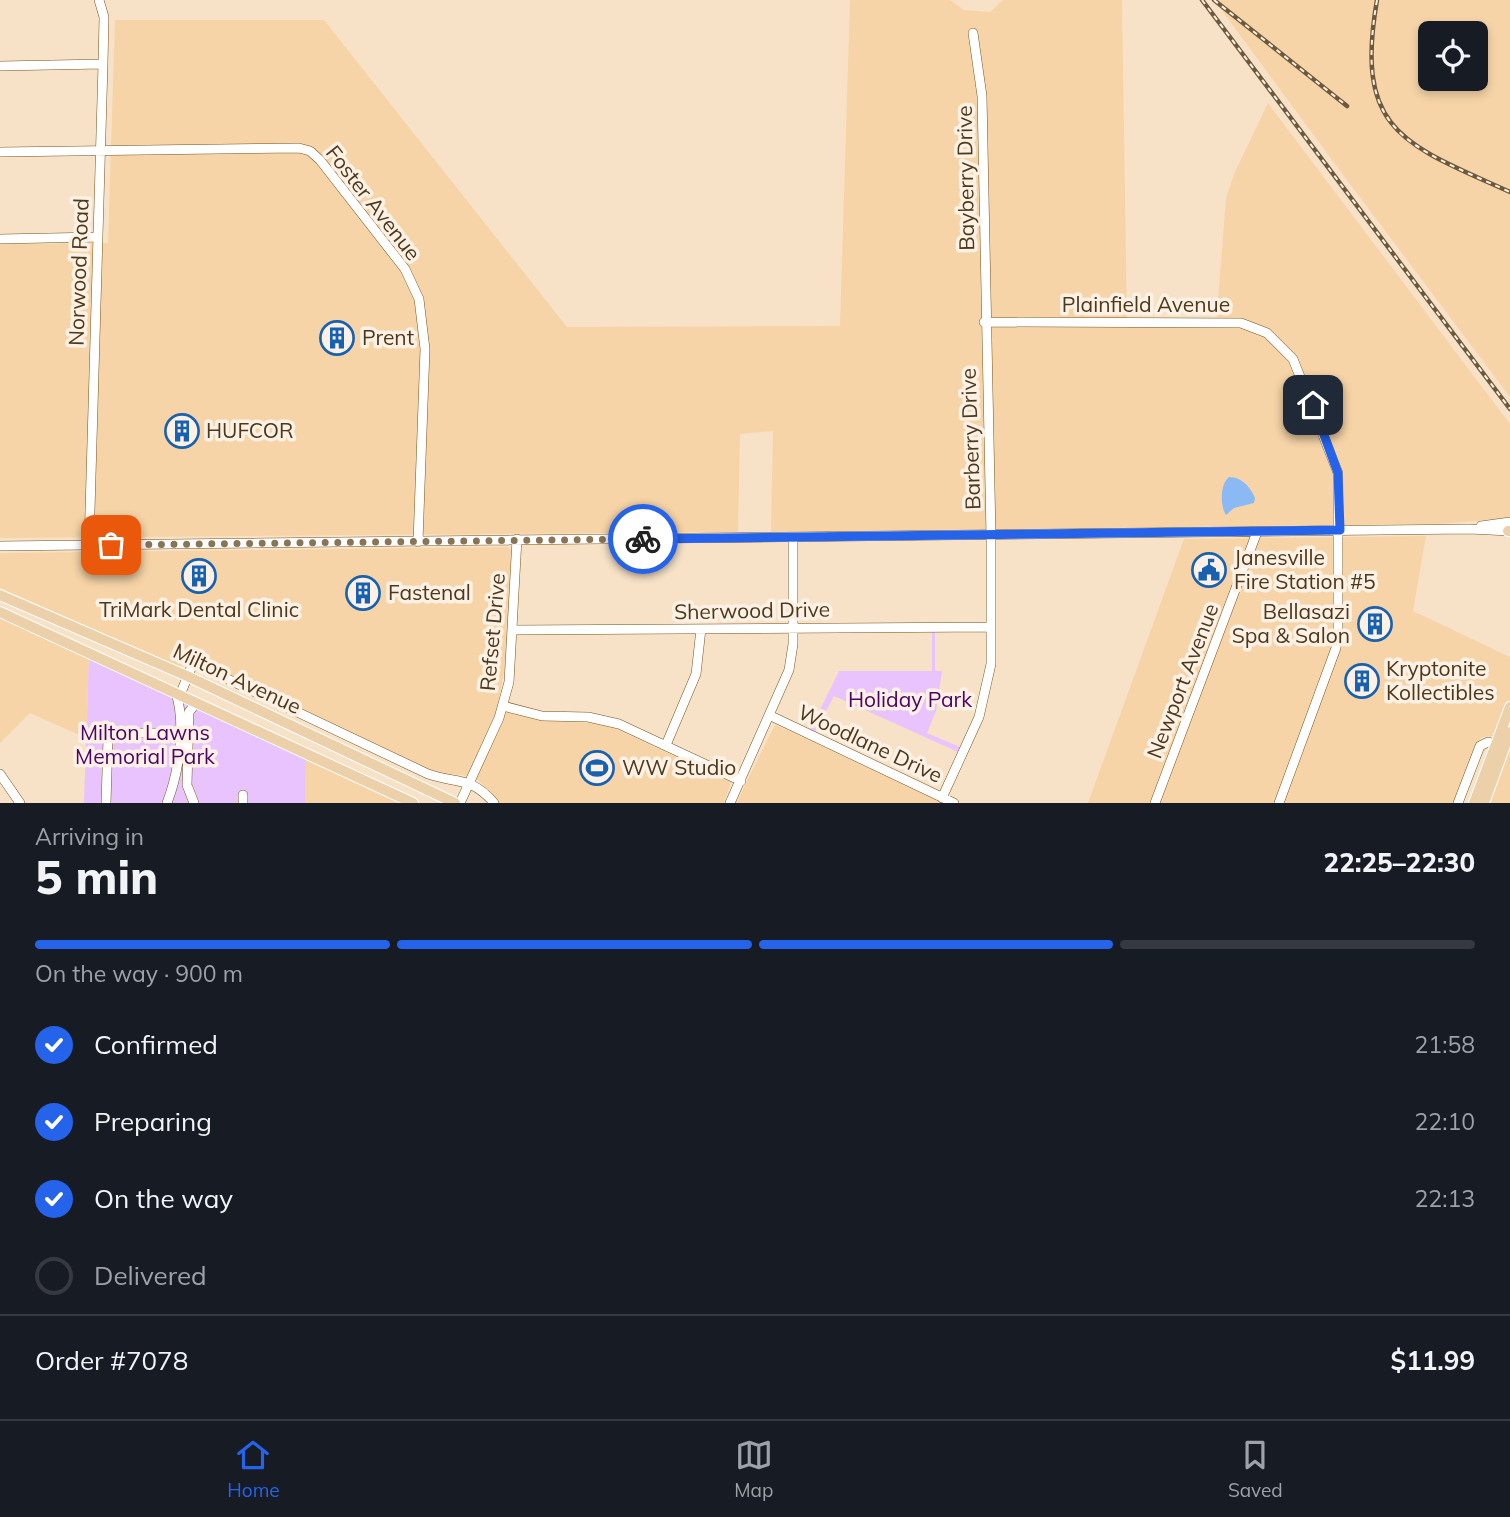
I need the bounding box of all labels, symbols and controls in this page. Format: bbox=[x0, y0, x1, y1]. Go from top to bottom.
map controls bbox=[1418, 21, 1488, 91]
button: locate bbox=[1418, 21, 1488, 91]
street label: Bayberry Drive bbox=[951, 105, 979, 251]
street label: Foster Avenue bbox=[321, 140, 427, 265]
street label: Norwood Road bbox=[62, 198, 94, 346]
street label: Plainfield Avenue bbox=[1062, 291, 1230, 317]
building icon: Prent bbox=[318, 319, 356, 357]
place label: Prent bbox=[362, 324, 414, 350]
street label: Barberry Drive bbox=[955, 368, 985, 510]
pin bbox=[1283, 375, 1343, 435]
icon: home bbox=[1294, 386, 1332, 424]
building icon: HUFCOR bbox=[163, 412, 201, 450]
place label: HUFCOR bbox=[206, 417, 294, 443]
courier bbox=[608, 504, 678, 574]
pin bbox=[81, 515, 141, 575]
icon: bike bbox=[624, 520, 662, 558]
icon: bag bbox=[92, 526, 130, 564]
place label: Janesville Fire Station #5 bbox=[1234, 544, 1376, 594]
public building icon: Janesville Fire Station #5 bbox=[1190, 551, 1228, 589]
building icon: TriMark Dental Clinic bbox=[180, 557, 218, 595]
street label: Refset Drive bbox=[474, 572, 510, 692]
building icon: Fastenal bbox=[344, 574, 382, 612]
place label: Fastenal bbox=[388, 579, 471, 605]
place label: TriMark Dental Clinic bbox=[99, 596, 299, 622]
street label: Sherwood Drive bbox=[674, 596, 830, 624]
place label: Bellasazi Spa & Salon bbox=[1232, 598, 1350, 648]
street label: Newport Avenue bbox=[1141, 599, 1224, 762]
building icon: Bellasazi Spa & Salon bbox=[1356, 605, 1394, 643]
street label: Milton Avenue bbox=[169, 637, 306, 719]
place label: Kryptonite Kollectibles bbox=[1386, 655, 1495, 705]
building icon: Kryptonite Kollectibles bbox=[1343, 662, 1381, 700]
park label: Holiday Park bbox=[848, 686, 972, 712]
street label: Woodlane Drive bbox=[794, 698, 947, 788]
park label: Milton Lawns Memorial Park bbox=[75, 719, 215, 769]
sports icon: WW Studio bbox=[578, 749, 616, 787]
place label: WW Studio bbox=[622, 754, 736, 780]
text: Arriving in bbox=[35, 822, 144, 851]
text: 22:25–22:30 bbox=[1324, 846, 1475, 879]
text: 5 min bbox=[35, 848, 158, 906]
text: On the way · 900 m bbox=[35, 959, 243, 988]
icon: check bbox=[35, 1026, 73, 1064]
text: Confirmed bbox=[94, 1028, 218, 1061]
text: 21:58 bbox=[1415, 1030, 1475, 1059]
icon: check bbox=[35, 1103, 73, 1141]
text: Preparing bbox=[94, 1105, 212, 1138]
text: 22:10 bbox=[1415, 1107, 1475, 1136]
icon: check bbox=[35, 1180, 73, 1218]
text: On the way bbox=[94, 1182, 233, 1215]
text: 22:13 bbox=[1415, 1184, 1475, 1213]
text: Delivered bbox=[94, 1259, 207, 1292]
text: Order #7078 bbox=[35, 1344, 188, 1377]
text: $11.99 bbox=[1391, 1344, 1475, 1377]
tab: Home bbox=[227, 1436, 280, 1502]
tab: Map bbox=[734, 1436, 773, 1502]
tab: Saved bbox=[1228, 1436, 1283, 1502]

